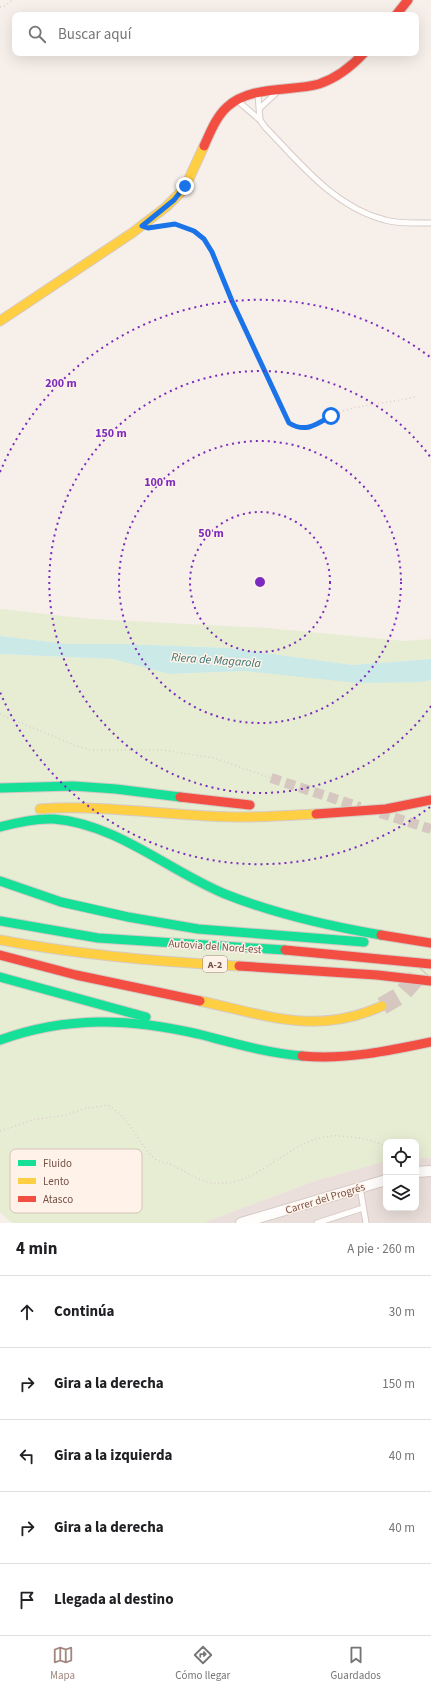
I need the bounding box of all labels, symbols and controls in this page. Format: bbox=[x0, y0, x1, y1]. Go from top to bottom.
search box bbox=[12, 12, 419, 56]
icon: search bbox=[26, 23, 48, 45]
text: Buscar aquí bbox=[58, 24, 131, 45]
route end bbox=[176, 177, 194, 195]
text: 200 m bbox=[45, 375, 77, 392]
route start bbox=[322, 407, 340, 425]
text: 150 m bbox=[95, 425, 127, 442]
text: 100 m bbox=[144, 474, 176, 491]
text: 50 m bbox=[198, 525, 224, 542]
centre of rings bbox=[253, 575, 267, 589]
water label: Riera de Magarola bbox=[171, 649, 262, 672]
street label: Autovia del Nord-est bbox=[168, 936, 262, 957]
road number: A-2 bbox=[203, 956, 227, 972]
map controls bbox=[383, 1139, 419, 1211]
button: locate bbox=[383, 1139, 419, 1175]
legend bbox=[10, 1149, 142, 1213]
text: Fluido bbox=[43, 1156, 72, 1171]
text: Lento bbox=[43, 1174, 69, 1189]
button: layers bbox=[383, 1175, 419, 1211]
street label: Carrer del Progrés bbox=[283, 1179, 367, 1218]
text: Atasco bbox=[43, 1192, 73, 1207]
text: 4 min bbox=[16, 1237, 57, 1261]
text: A pie · 260 m bbox=[347, 1240, 415, 1258]
icon: ahead bbox=[16, 1301, 38, 1323]
text: Continúa bbox=[54, 1301, 115, 1322]
text: 30 m bbox=[389, 1303, 415, 1321]
icon: right bbox=[16, 1373, 38, 1395]
text: Gira a la derecha bbox=[54, 1373, 164, 1394]
text: 150 m bbox=[382, 1375, 415, 1393]
icon: left bbox=[16, 1445, 38, 1467]
text: Gira a la izquierda bbox=[54, 1445, 173, 1466]
text: 40 m bbox=[389, 1447, 415, 1465]
icon: right bbox=[16, 1517, 38, 1539]
text: Gira a la derecha bbox=[54, 1517, 164, 1538]
text: 40 m bbox=[389, 1519, 415, 1537]
icon: arrive bbox=[16, 1589, 38, 1611]
text: Llegada al destino bbox=[54, 1589, 174, 1610]
tab: Mapa bbox=[50, 1644, 75, 1683]
tab: Cómo llegar bbox=[175, 1644, 230, 1683]
tab: Guardados bbox=[331, 1644, 381, 1683]

